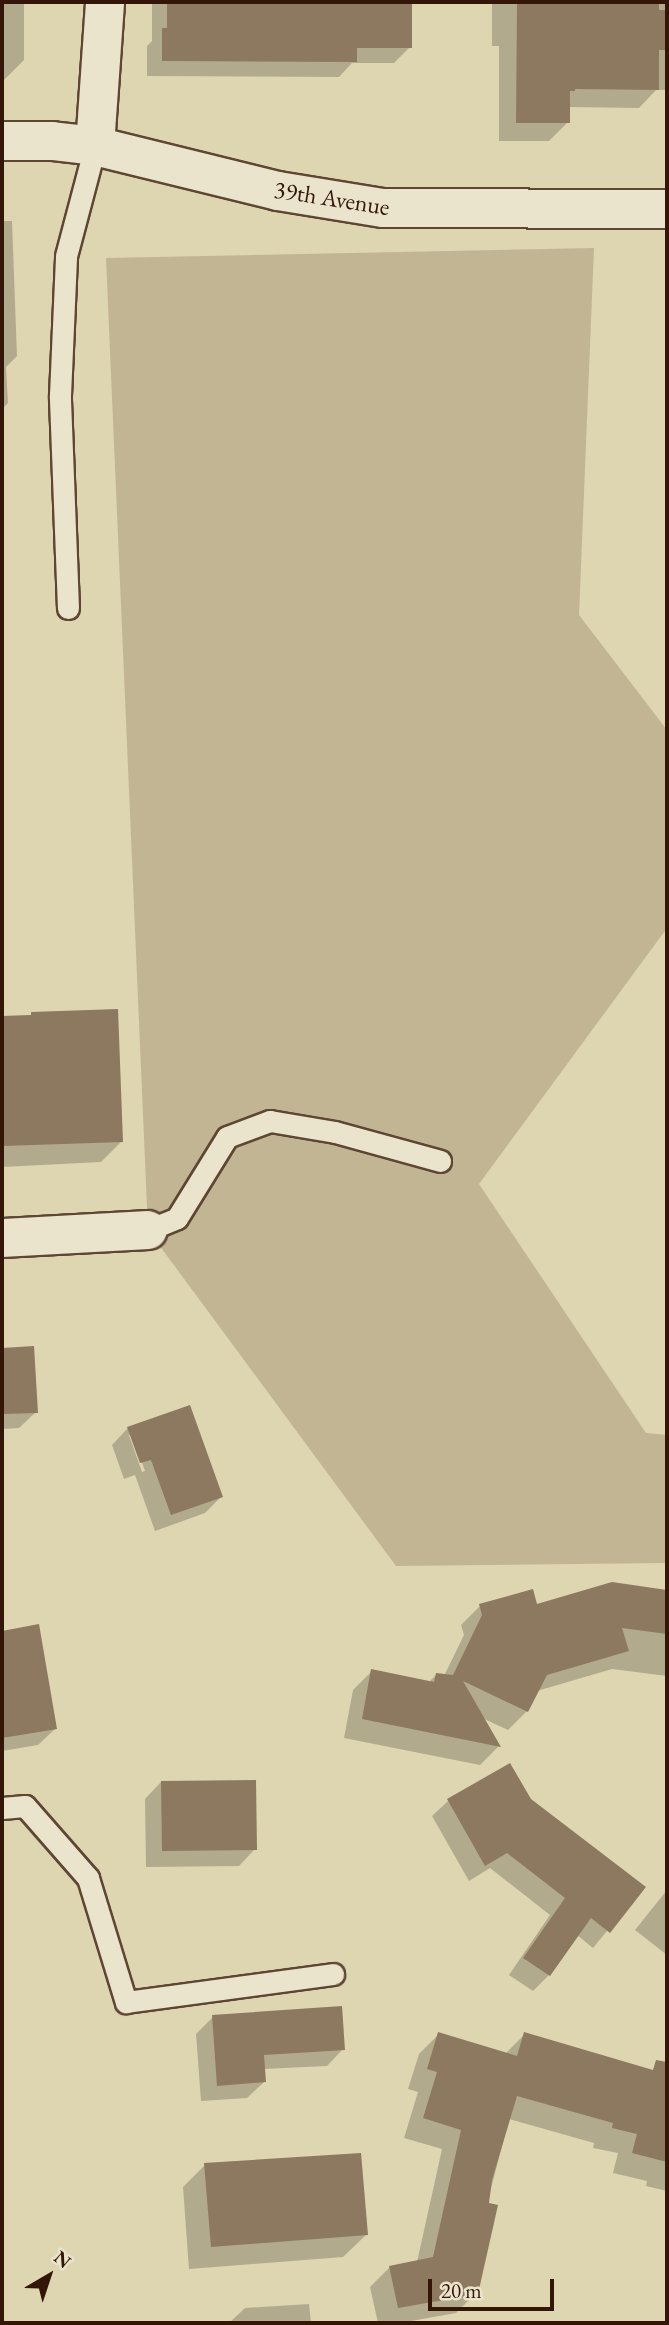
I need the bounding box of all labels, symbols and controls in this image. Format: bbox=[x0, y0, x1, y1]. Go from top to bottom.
street label: 39th Avenue bbox=[272, 175, 392, 221]
north arrow bbox=[14, 2241, 84, 2311]
text: N bbox=[49, 2245, 76, 2274]
scale bar bbox=[431, 2266, 557, 2310]
text: 20 m bbox=[441, 2277, 482, 2304]

